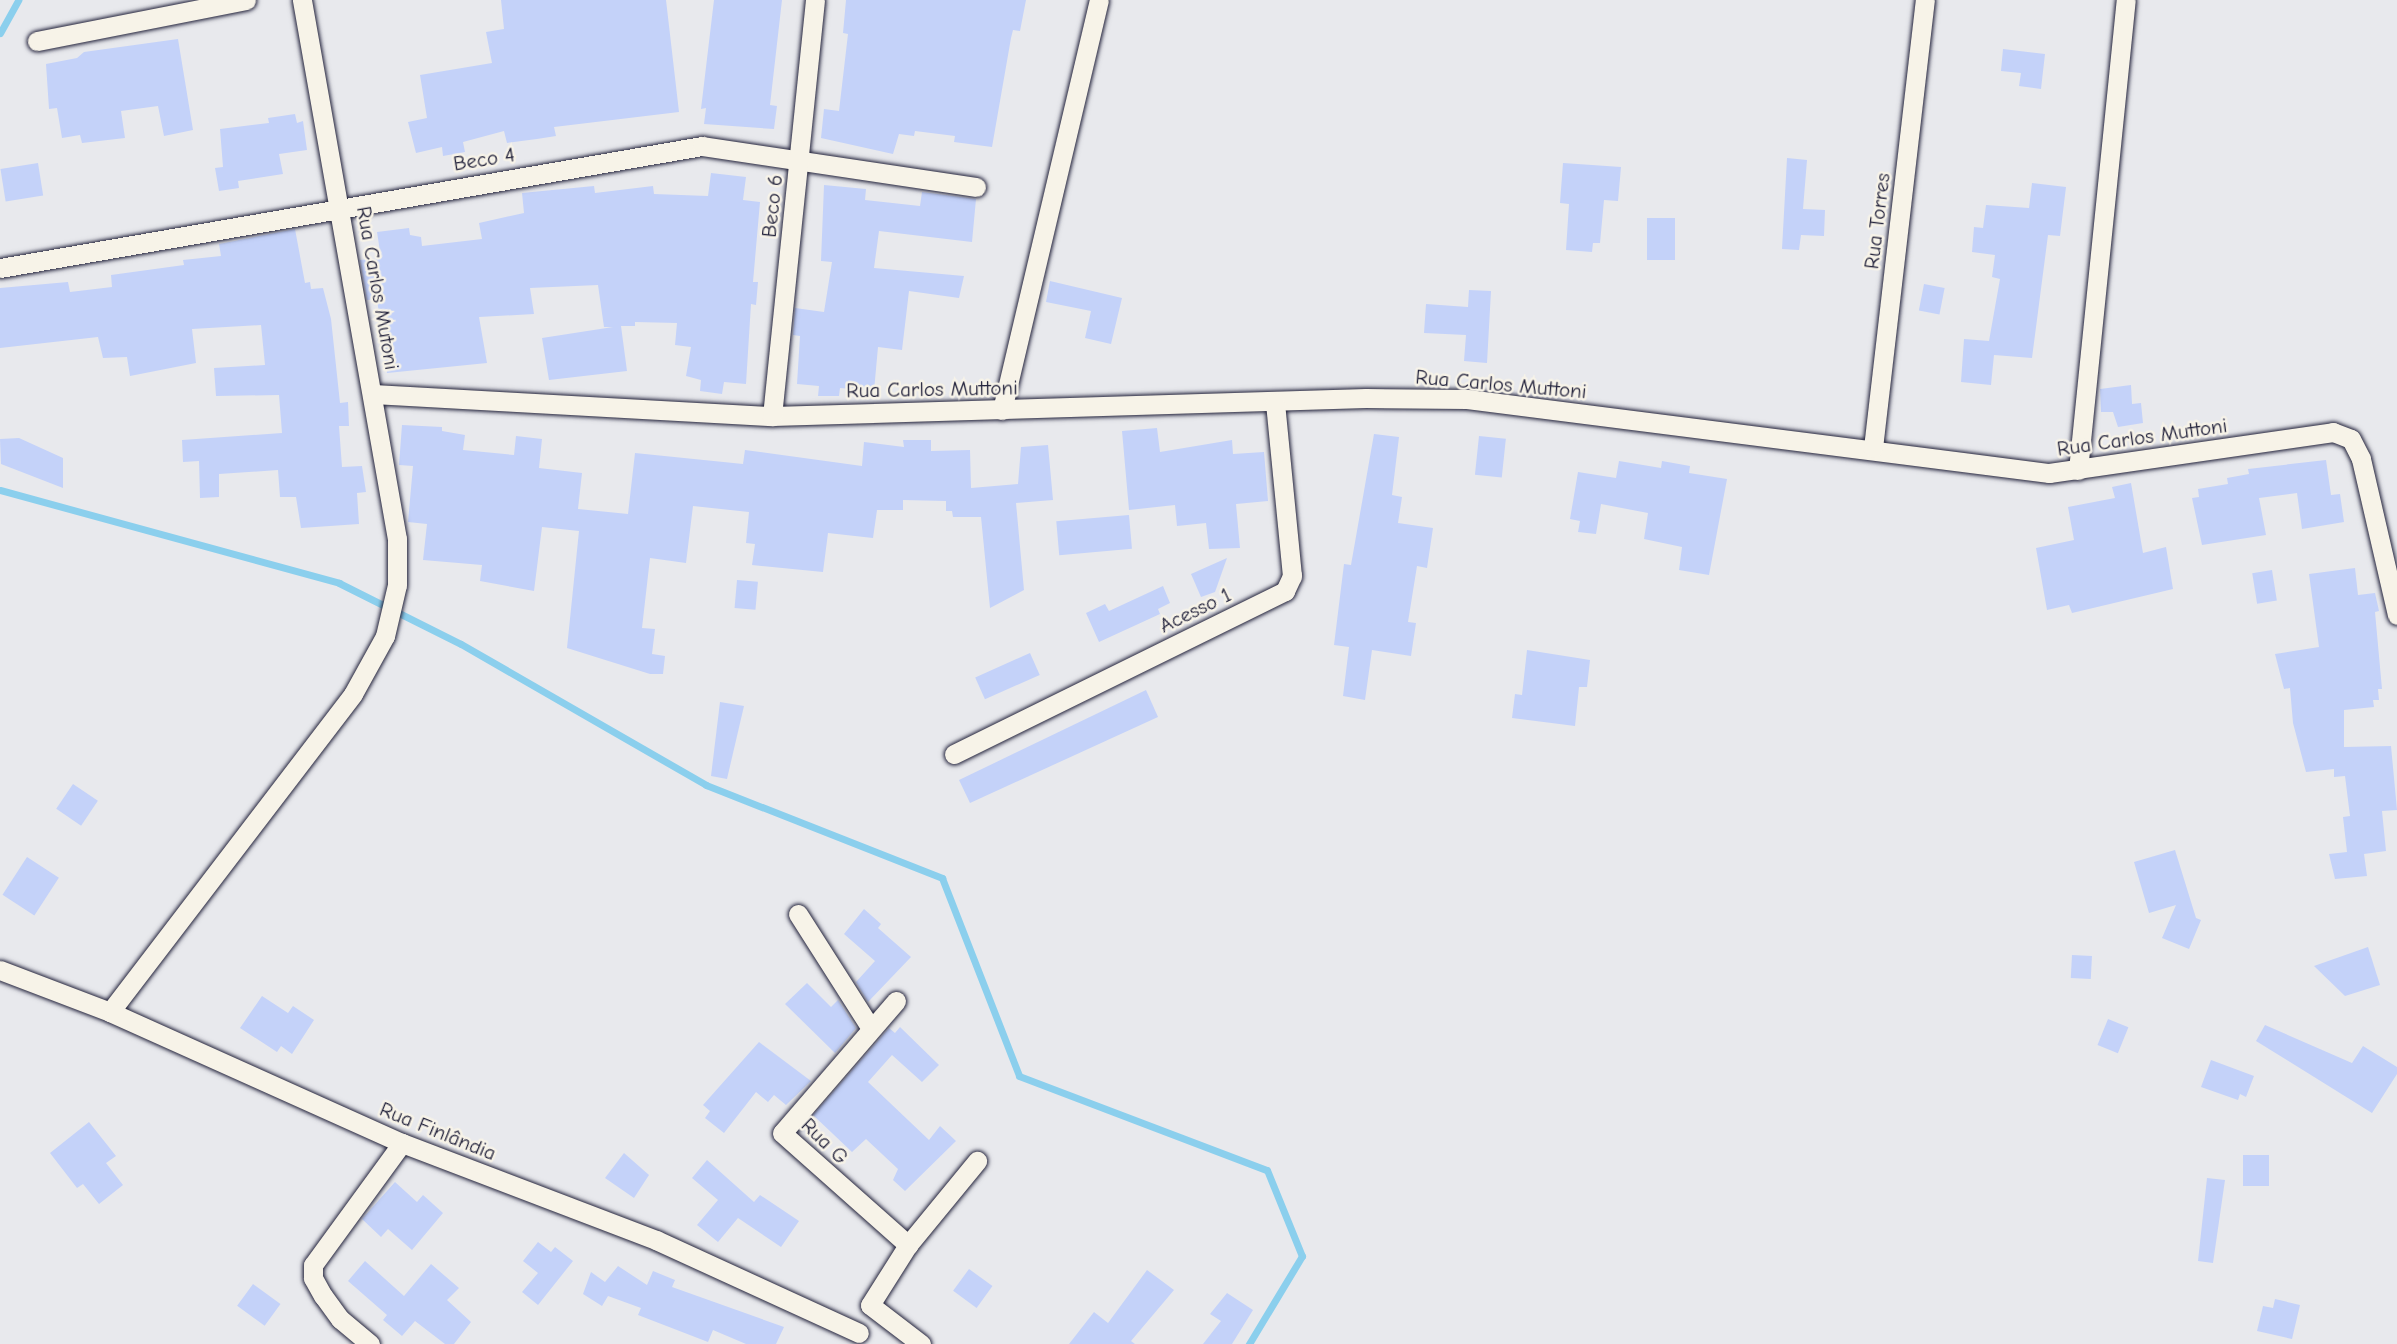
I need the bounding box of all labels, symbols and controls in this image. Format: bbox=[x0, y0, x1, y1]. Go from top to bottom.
street label: Beco 4 bbox=[451, 142, 517, 176]
street label: Rua Torres bbox=[1859, 171, 1895, 271]
street label: Beco 6 bbox=[756, 173, 788, 239]
street label: Rua Carlos Mutoni bbox=[351, 204, 405, 372]
street label: Rua Carlos Muttoni bbox=[1414, 364, 1588, 404]
street label: Rua Carlos Muttoni bbox=[846, 375, 1018, 403]
street label: Rua Carlos Muttoni bbox=[2055, 413, 2229, 461]
street label: Acesso 1 bbox=[1155, 582, 1235, 638]
street label: Rua Finlândia bbox=[376, 1096, 500, 1166]
street label: Rua G bbox=[796, 1112, 854, 1170]

